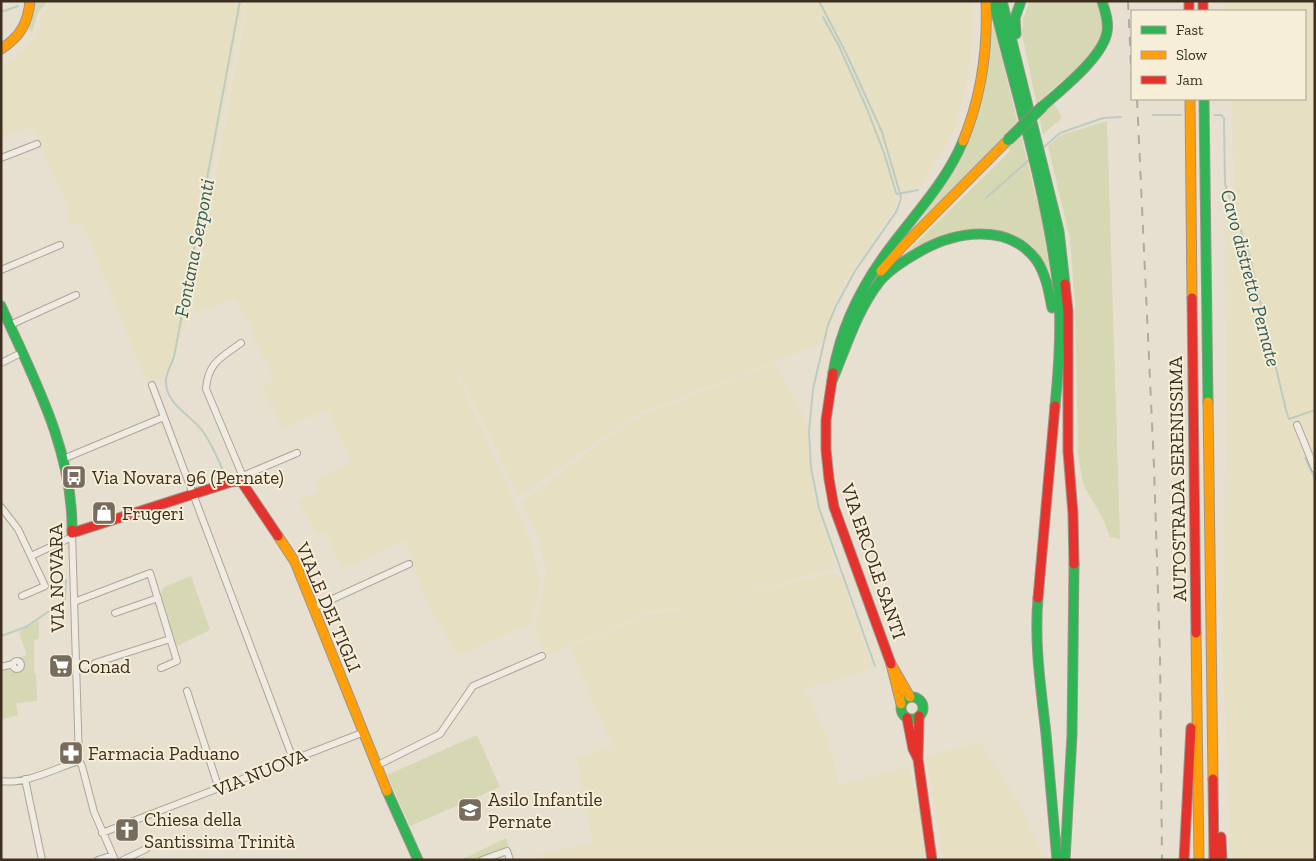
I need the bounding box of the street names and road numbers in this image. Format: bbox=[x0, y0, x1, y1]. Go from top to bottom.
street label: AUTOSTRADA SERENISSIMA bbox=[1164, 356, 1191, 602]
street label: VIA ERCOLE SANTI bbox=[836, 479, 911, 642]
street label: VIA NOVARA bbox=[44, 523, 69, 634]
street label: VIALE DEI TIGLI bbox=[291, 538, 366, 675]
street label: VIA NUOVA bbox=[209, 743, 311, 802]

